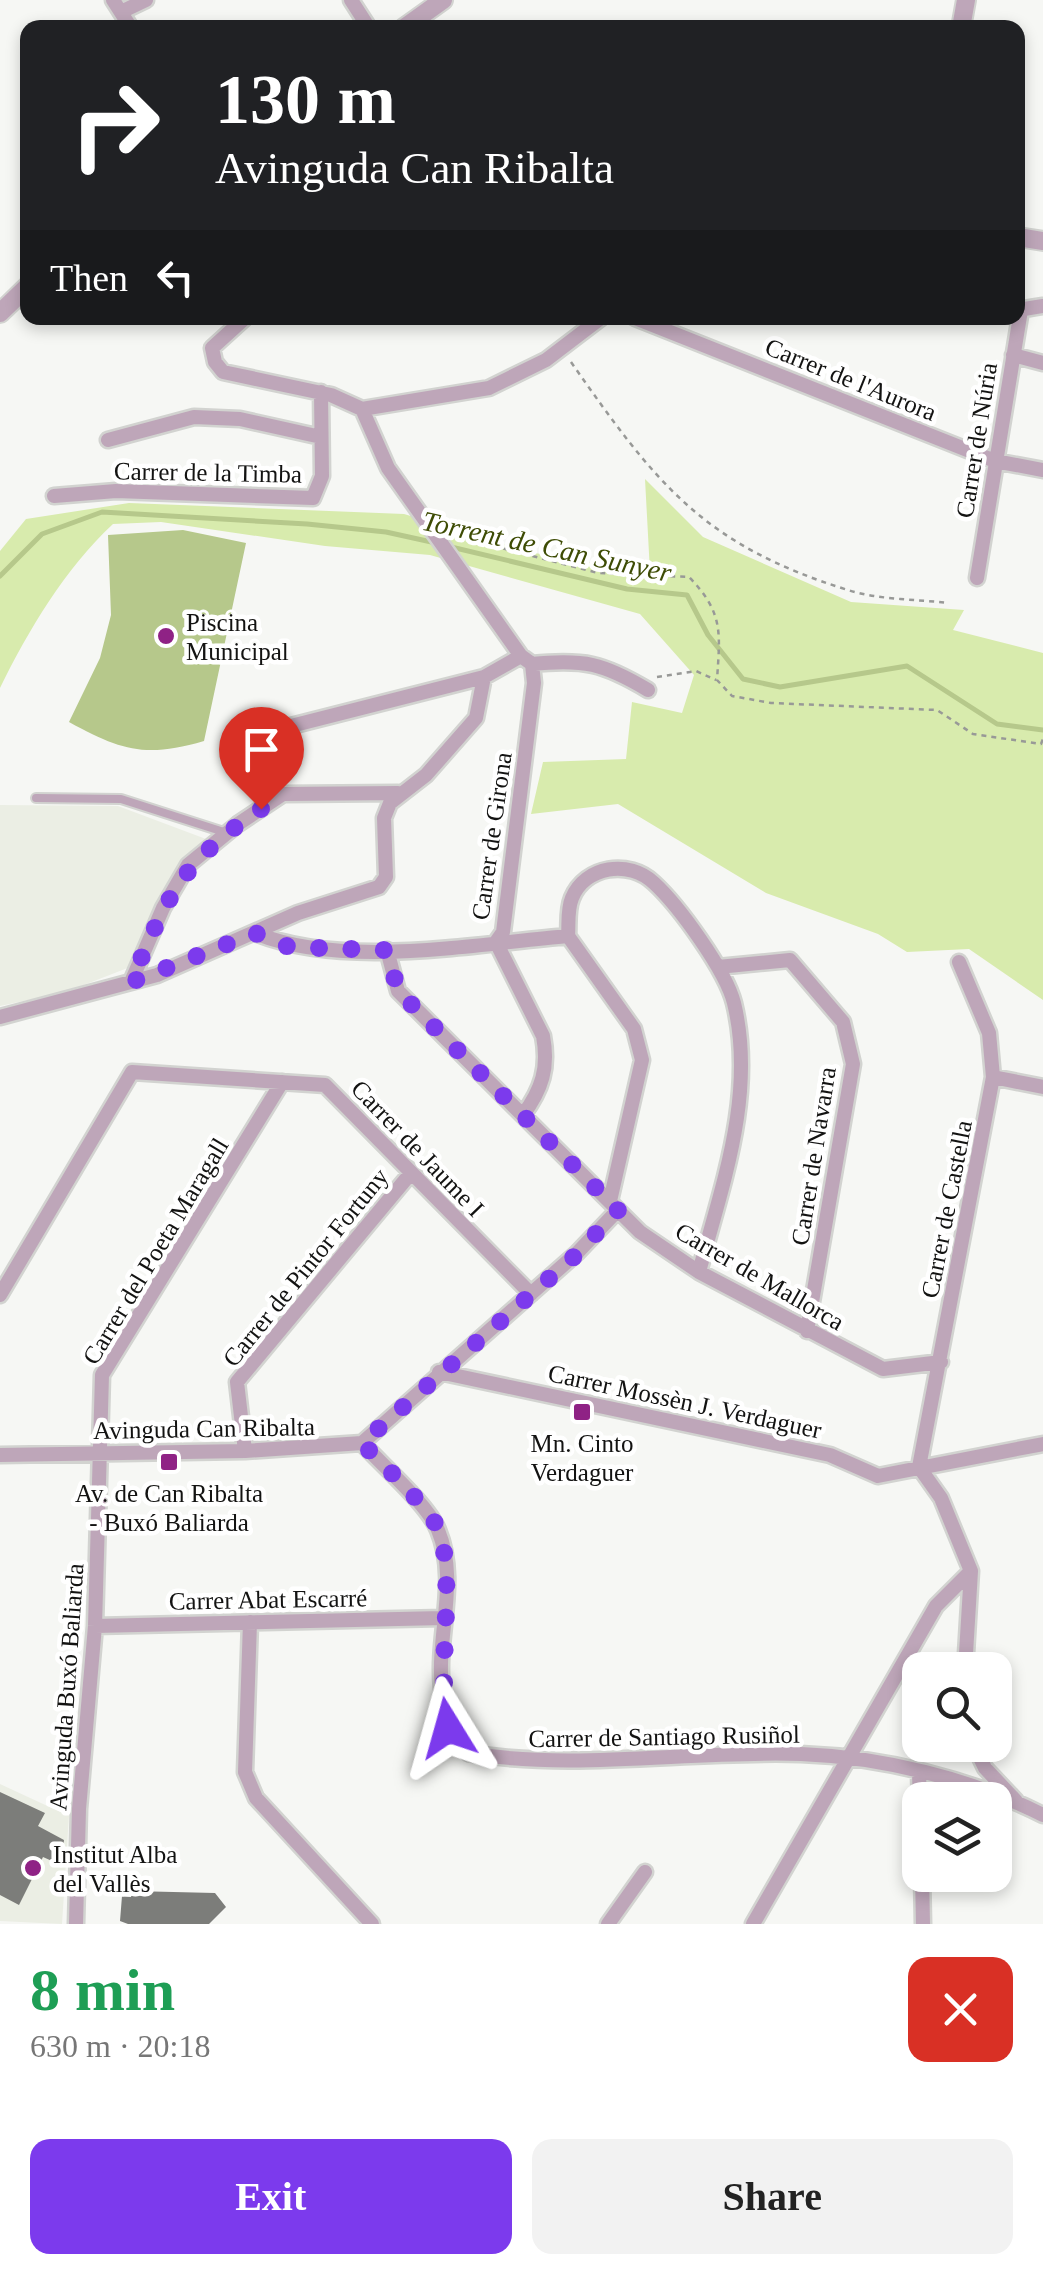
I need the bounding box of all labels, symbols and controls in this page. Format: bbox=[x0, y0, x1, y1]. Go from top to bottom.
icon: right bbox=[50, 60, 180, 190]
text: 130 m bbox=[215, 61, 396, 138]
text: Avinguda Can Ribalta bbox=[215, 143, 614, 193]
icon: left bbox=[148, 250, 203, 305]
text: Then bbox=[50, 257, 128, 299]
street label: Carrer de l'Aurora bbox=[761, 333, 940, 426]
street label: Carrer de Núria bbox=[951, 360, 1002, 520]
street label: Carrer de la Timba bbox=[114, 457, 302, 488]
water label: Torrent de Can Sunyer bbox=[420, 505, 674, 588]
place label: Piscina Municipal bbox=[186, 609, 289, 665]
marker: Piscina Municipal bbox=[155, 625, 177, 647]
pin bbox=[219, 707, 304, 810]
icon: arrive bbox=[234, 722, 289, 777]
street label: Carrer de Girona bbox=[466, 750, 517, 922]
street label: Carrer de Navarra bbox=[786, 1065, 841, 1247]
street label: Carrer de Jaume I bbox=[346, 1075, 489, 1222]
street label: Carrer de Castella bbox=[916, 1118, 977, 1300]
street label: Carrer del Poeta Maragall bbox=[77, 1133, 234, 1369]
street label: Carrer de Pintor Fortuny bbox=[217, 1163, 394, 1372]
street label: Carrer de Mallorca bbox=[671, 1217, 849, 1336]
street label: Carrer Mossèn J. Verdaguer bbox=[546, 1359, 825, 1444]
marker: Mn. Cinto Verdaguer bbox=[571, 1401, 593, 1423]
street label: Avinguda Can Ribalta bbox=[93, 1413, 315, 1444]
place label: Mn. Cinto Verdaguer bbox=[531, 1430, 634, 1486]
marker: Av. de Can Ribalta - Buxó Baliarda bbox=[158, 1451, 180, 1473]
place label: Av. de Can Ribalta - Buxó Baliarda bbox=[75, 1480, 263, 1536]
street label: Avinguda Buxó Baliarda bbox=[44, 1562, 89, 1812]
street label: Carrer Abat Escarré bbox=[169, 1584, 367, 1615]
map controls bbox=[902, 1652, 1012, 1892]
button: search bbox=[902, 1652, 1012, 1762]
position arrow bbox=[396, 1676, 500, 1780]
street label: Carrer de Santiago Rusiñol bbox=[528, 1721, 800, 1752]
button: layers bbox=[902, 1782, 1012, 1892]
place label: Institut Alba del Vallès bbox=[53, 1841, 177, 1897]
marker: Institut Alba del Vallès bbox=[22, 1857, 44, 1879]
text: 8 min bbox=[30, 1957, 175, 2023]
button: close bbox=[908, 1957, 1013, 2062]
text: 630 m · 20:18 bbox=[30, 2028, 210, 2064]
button: Exit bbox=[30, 2139, 512, 2254]
button: Share bbox=[532, 2139, 1013, 2254]

